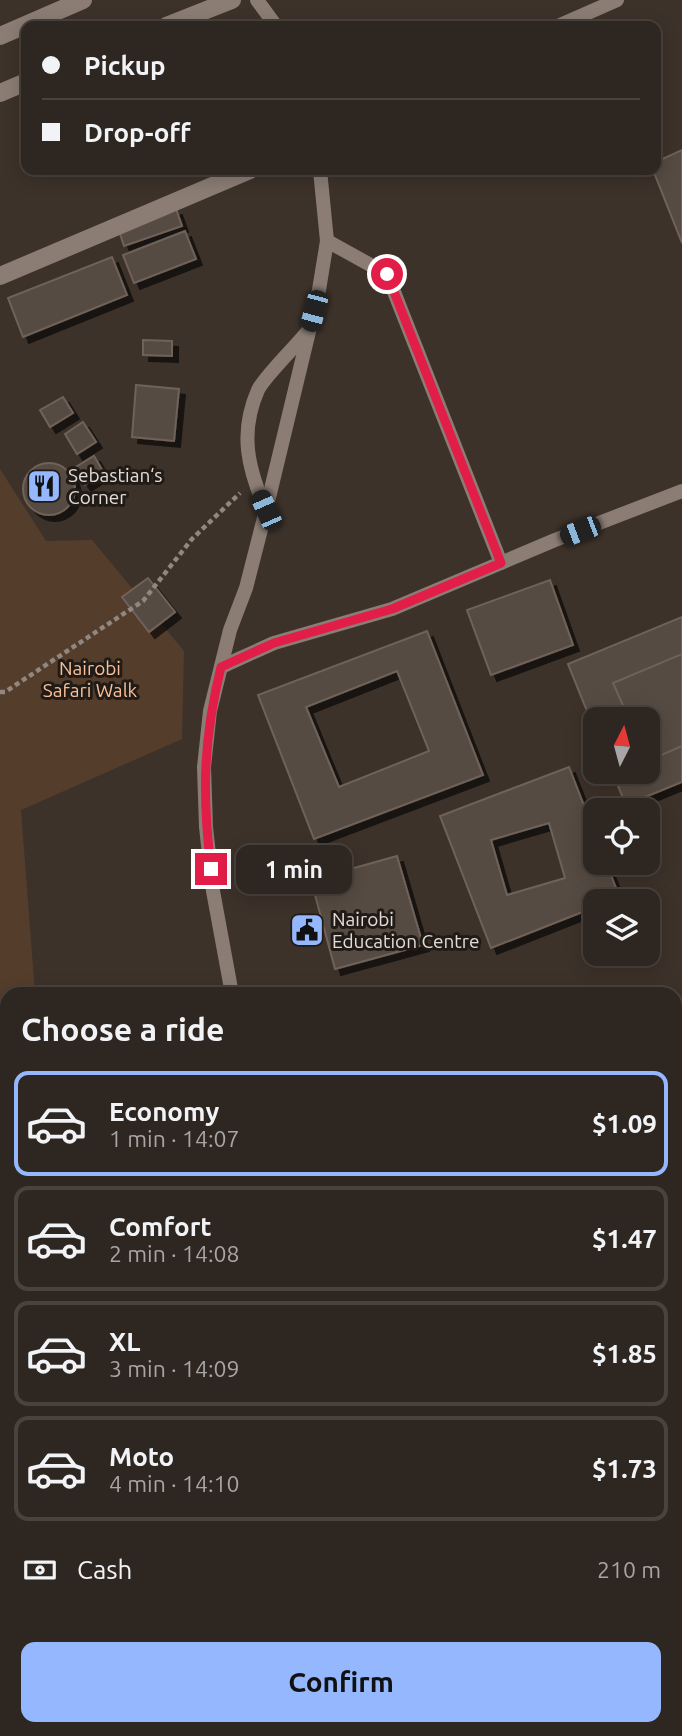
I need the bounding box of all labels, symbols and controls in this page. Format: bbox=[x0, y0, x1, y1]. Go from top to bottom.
text: Pickup bbox=[84, 51, 166, 80]
text: Drop-off bbox=[84, 118, 191, 147]
route start bbox=[371, 258, 403, 290]
car bbox=[299, 288, 330, 334]
place label: Sebastian‘s Corner bbox=[68, 464, 163, 508]
restaurant icon: Sebastian‘s Corner bbox=[25, 467, 63, 505]
car bbox=[248, 487, 285, 533]
car bbox=[557, 514, 604, 548]
park label: Nairobi Safari Walk bbox=[43, 657, 138, 701]
north arrow bbox=[583, 707, 660, 784]
map controls bbox=[583, 707, 660, 966]
button: locate bbox=[583, 798, 660, 875]
callout: 1 min bbox=[235, 844, 351, 894]
route end bbox=[195, 853, 227, 885]
text: 1 min bbox=[265, 857, 323, 882]
button: layers bbox=[583, 889, 660, 966]
place label: Nairobi Education Centre bbox=[332, 908, 480, 952]
public building icon: Nairobi Education Centre bbox=[288, 911, 326, 949]
text: Choose a ride bbox=[21, 1011, 224, 1047]
icon: car bbox=[25, 1092, 88, 1155]
text: Economy bbox=[109, 1097, 219, 1126]
text: $1.09 bbox=[592, 1109, 657, 1138]
text: 1 min · 14:07 bbox=[109, 1126, 240, 1151]
icon: car bbox=[25, 1207, 88, 1270]
text: Comfort bbox=[109, 1212, 212, 1241]
text: $1.47 bbox=[592, 1224, 657, 1253]
text: 2 min · 14:08 bbox=[109, 1241, 240, 1266]
icon: car bbox=[25, 1322, 88, 1385]
text: XL bbox=[109, 1327, 140, 1356]
text: $1.85 bbox=[592, 1339, 657, 1368]
text: 3 min · 14:09 bbox=[109, 1356, 240, 1381]
icon: car bbox=[25, 1437, 88, 1500]
text: Moto bbox=[109, 1442, 174, 1471]
text: $1.73 bbox=[592, 1454, 657, 1483]
text: 4 min · 14:10 bbox=[109, 1471, 240, 1496]
icon: cash bbox=[21, 1551, 59, 1589]
text: Cash bbox=[77, 1555, 132, 1584]
text: 210 m bbox=[597, 1557, 661, 1582]
button: Confirm bbox=[21, 1642, 661, 1722]

